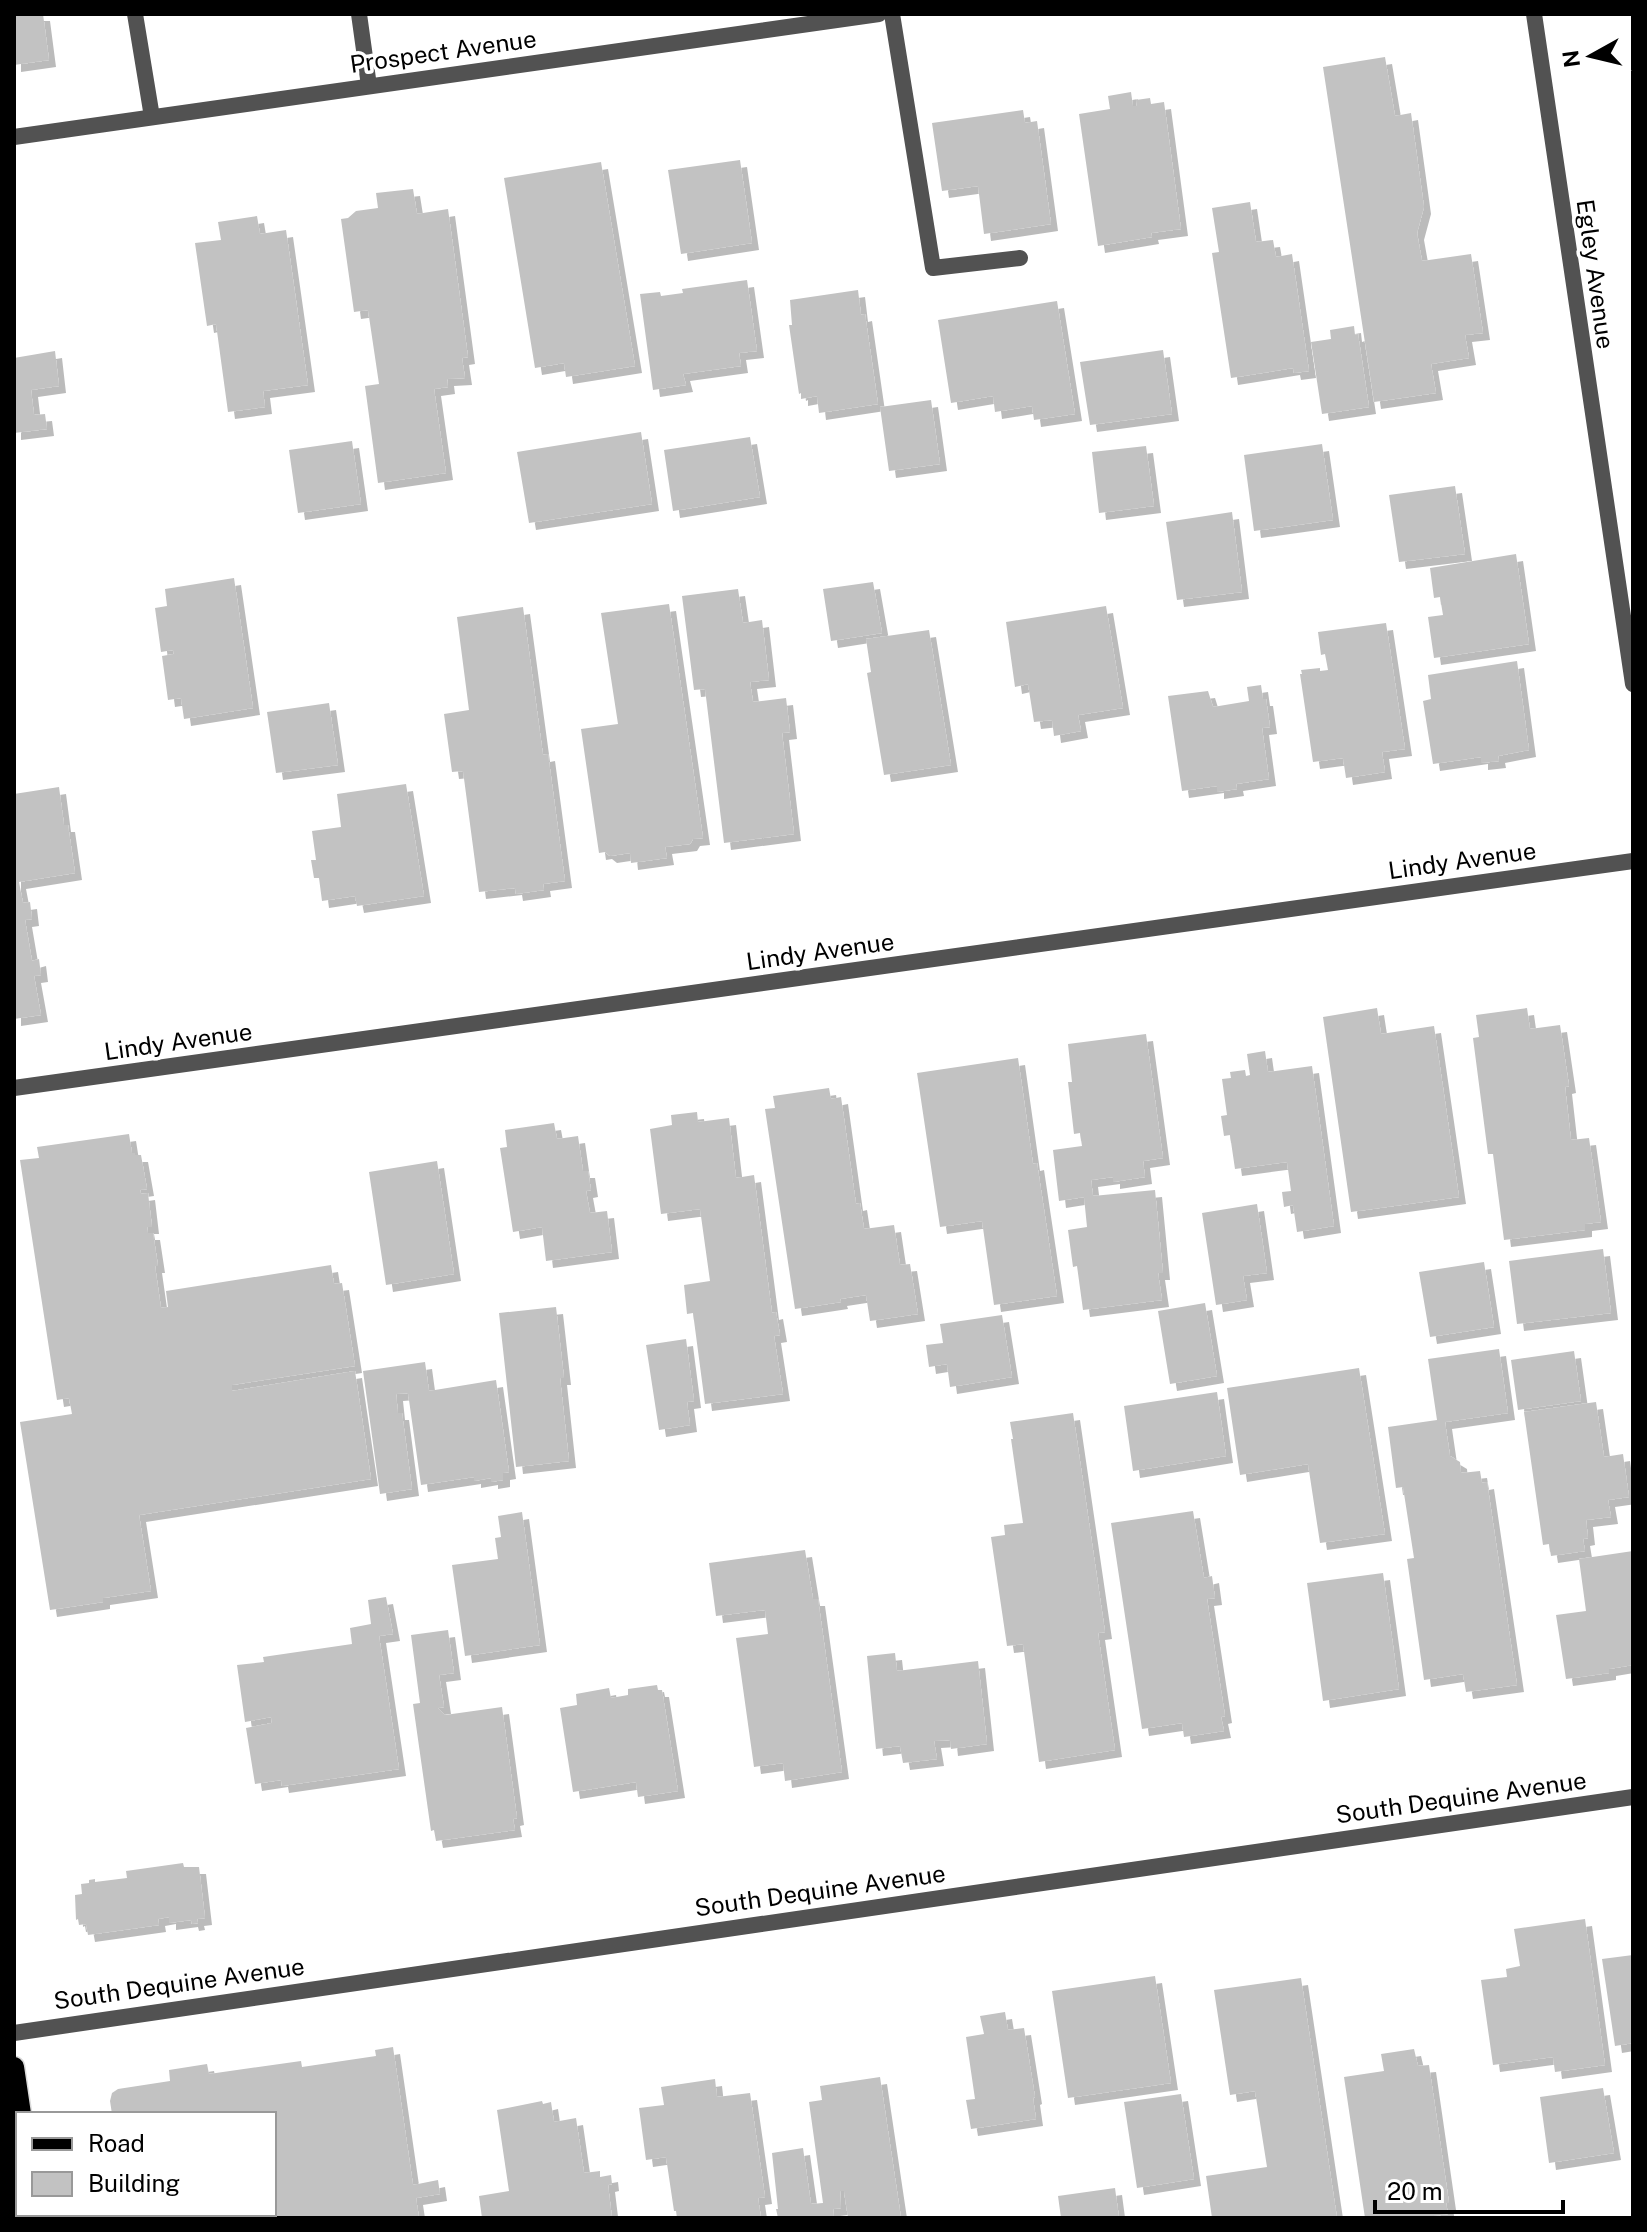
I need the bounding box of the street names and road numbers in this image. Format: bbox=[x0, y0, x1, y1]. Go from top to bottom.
street label: Prospect Avenue bbox=[348, 24, 538, 78]
street label: Egley Avenue bbox=[1572, 197, 1620, 351]
street label: Lindy Avenue bbox=[1386, 836, 1538, 884]
street label: Lindy Avenue bbox=[744, 927, 896, 975]
street label: Lindy Avenue bbox=[102, 1017, 254, 1065]
street label: South Dequine Avenue bbox=[1334, 1766, 1588, 1828]
street label: South Dequine Avenue bbox=[693, 1859, 947, 1921]
street label: South Dequine Avenue bbox=[52, 1952, 306, 2014]

